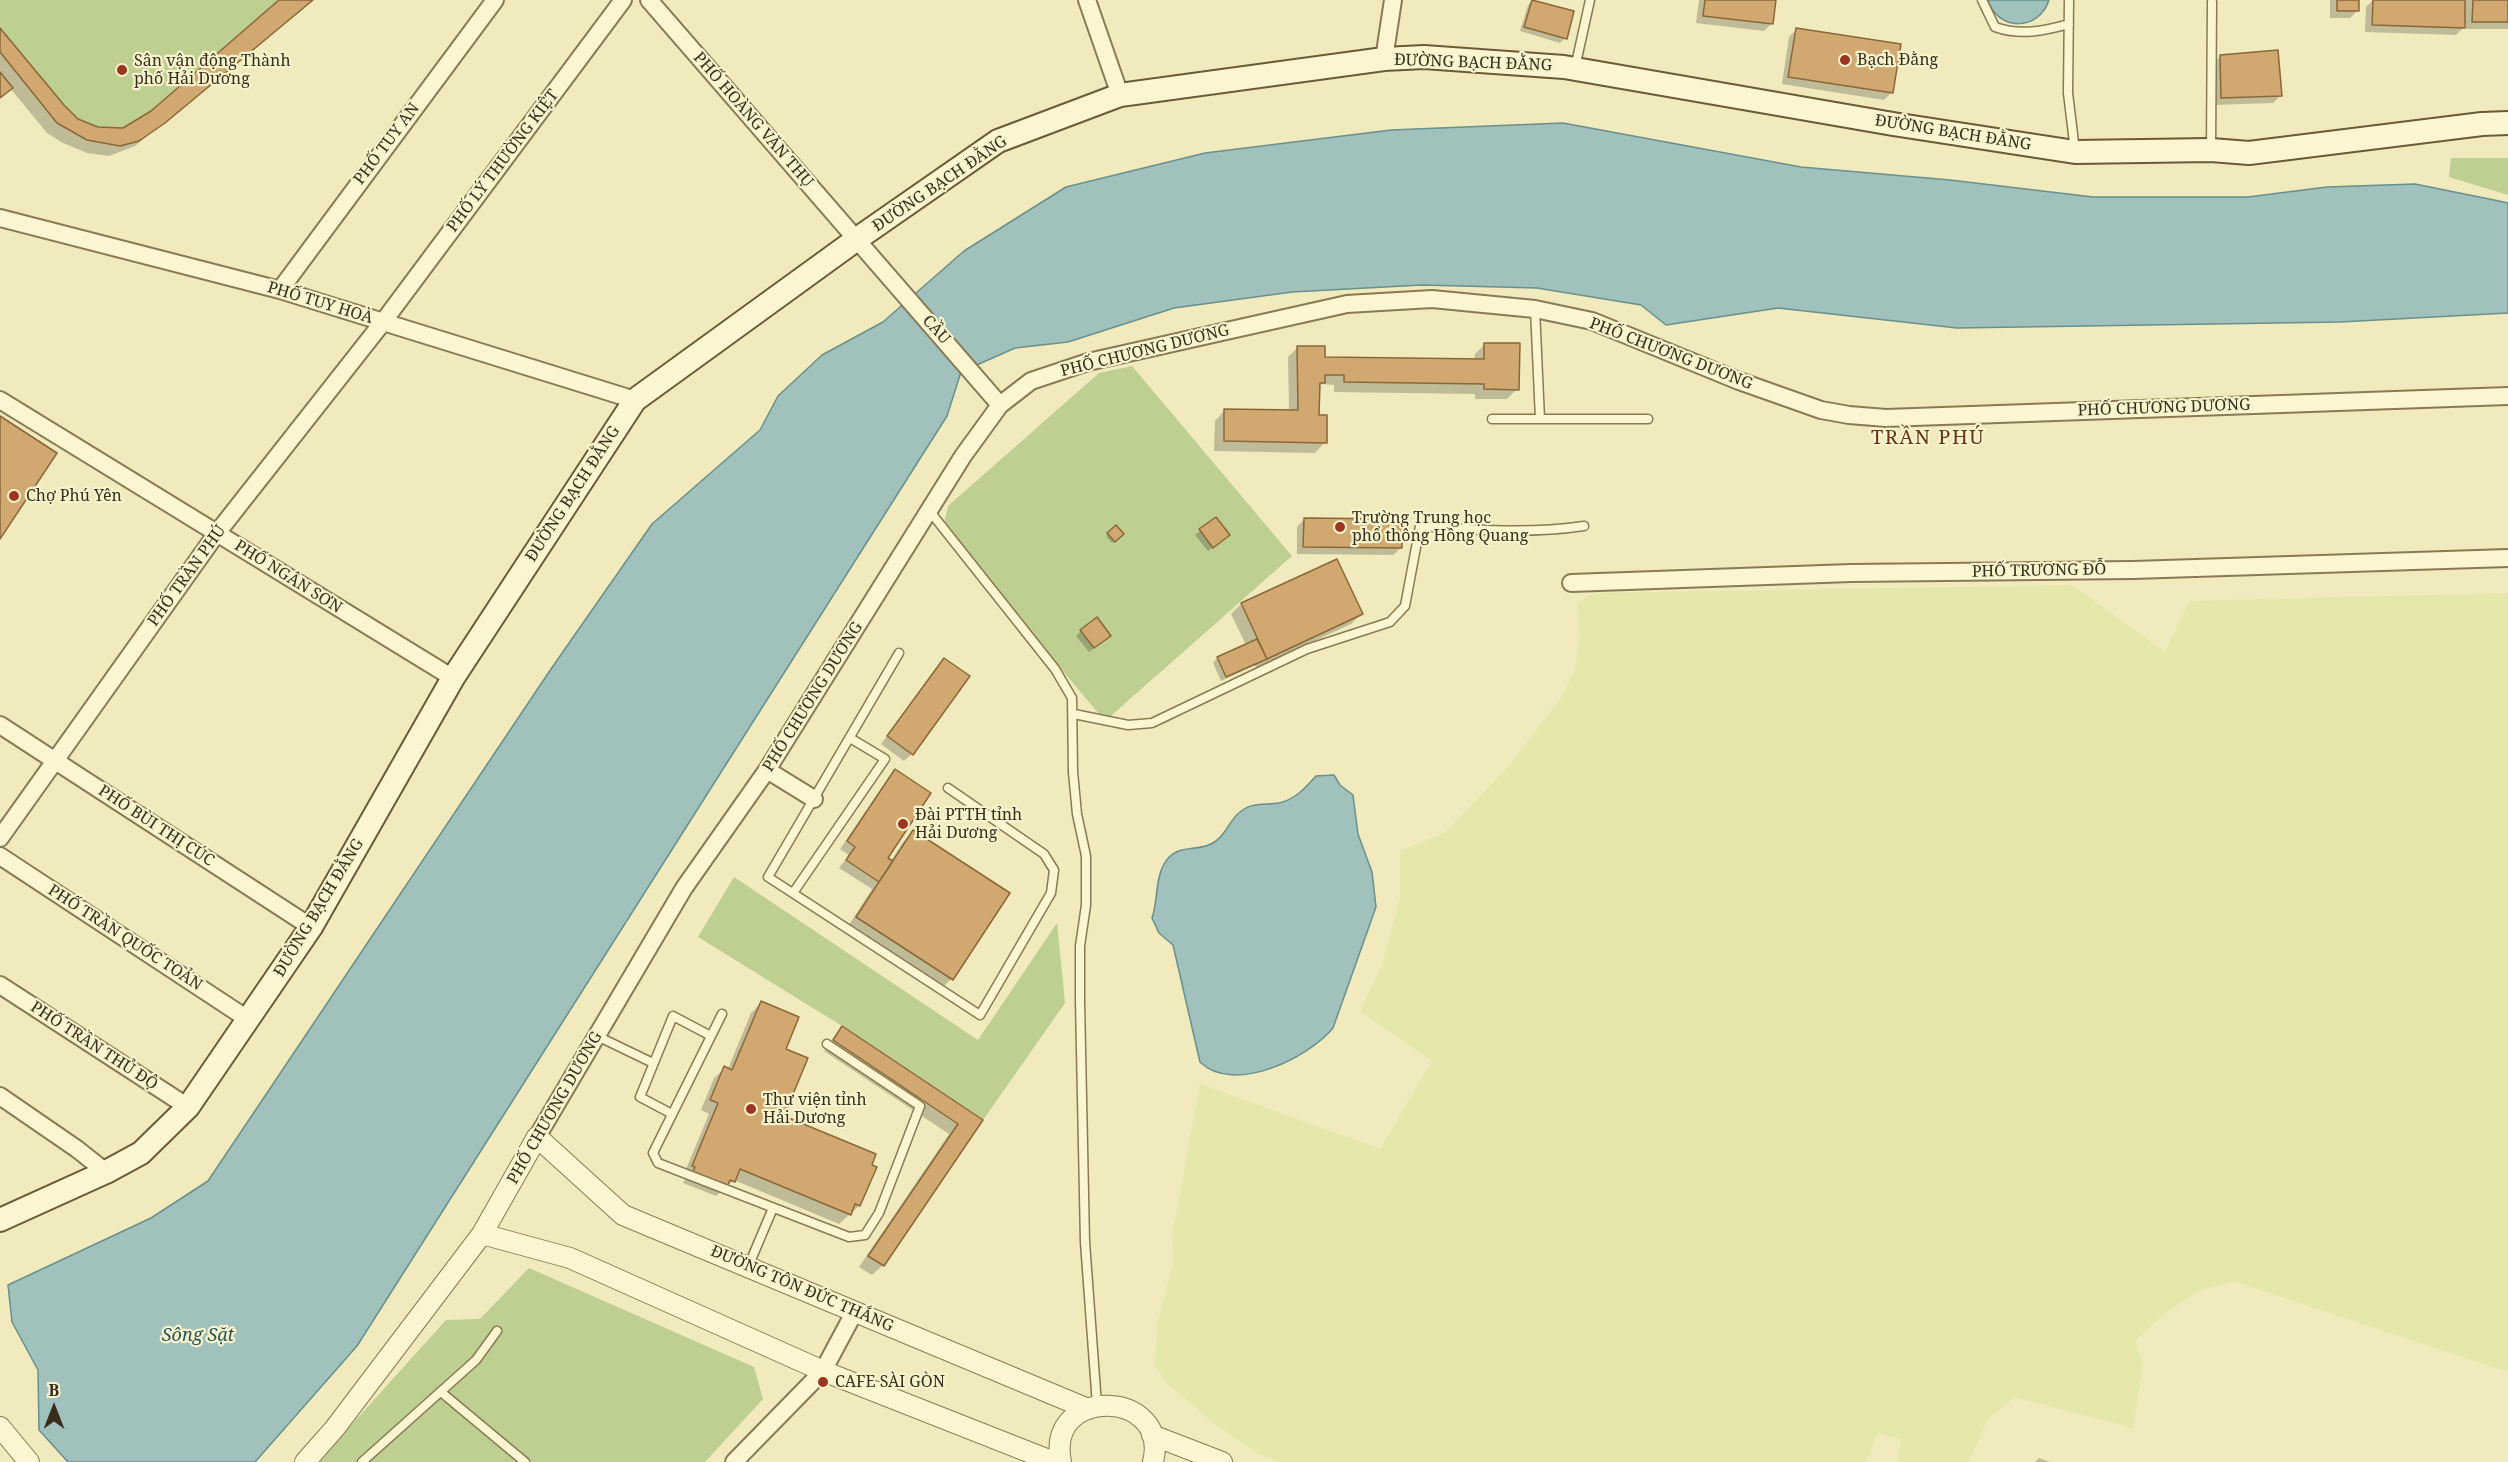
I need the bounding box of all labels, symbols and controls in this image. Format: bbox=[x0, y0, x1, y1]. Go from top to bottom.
street label: PHỐ HOÀNG VĂN THỤ bbox=[689, 48, 817, 192]
place label: Bạch Đằng bbox=[1857, 50, 1938, 70]
place label: Sân vận động Thành phố Hải Dương bbox=[134, 51, 291, 89]
street label: ĐƯỜNG BẠCH ĐẰNG bbox=[1394, 51, 1552, 75]
marker: Bạch Đằng bbox=[1838, 53, 1852, 67]
marker: Sân vận động Thành phố Hải Dương bbox=[115, 63, 129, 77]
street label: PHỐ LÝ THƯỜNG KIỆT bbox=[443, 86, 563, 236]
street label: PHỐ TUY AN bbox=[350, 99, 424, 189]
street label: ĐƯỜNG BẠCH ĐẰNG bbox=[1873, 111, 2033, 155]
street label: ĐƯỜNG BẠCH ĐẰNG bbox=[869, 132, 1011, 236]
street label: PHỐ TUY HOÀ bbox=[265, 278, 375, 328]
street label: CẦU bbox=[918, 312, 954, 348]
street label: PHỐ CHƯƠNG DƯƠNG bbox=[1587, 314, 1755, 394]
street label: PHỐ CHƯƠNG DƯƠNG bbox=[1059, 321, 1231, 381]
street label: PHỐ CHƯƠNG DƯƠNG bbox=[2077, 395, 2251, 421]
street label: ĐƯỜNG BẠCH ĐẰNG bbox=[522, 423, 624, 565]
district label: TRẦN PHÚ bbox=[1871, 426, 1985, 450]
place label: Chợ Phú Yên bbox=[26, 486, 122, 506]
marker: Chợ Phú Yên bbox=[7, 489, 21, 503]
place label: Trường Trung học phổ thông Hồng Quang bbox=[1352, 508, 1528, 546]
marker: Trường Trung học phổ thông Hồng Quang bbox=[1333, 520, 1347, 534]
street label: PHỐ TRẦN PHÚ bbox=[144, 522, 230, 630]
street label: PHỐ NGÂN SƠN bbox=[231, 536, 345, 618]
street label: PHỐ TRƯƠNG ĐỖ bbox=[1972, 560, 2106, 582]
street label: PHỐ CHƯƠNG DƯƠNG bbox=[759, 619, 867, 775]
street label: PHỐ BÙI THỊ CÚC bbox=[95, 781, 217, 871]
place label: Đài PTTH tỉnh Hải Dương bbox=[915, 805, 1022, 843]
marker: Đài PTTH tỉnh Hải Dương bbox=[896, 817, 910, 831]
street label: ĐƯỜNG BẠCH ĐẰNG bbox=[270, 835, 368, 981]
street label: PHỐ TRẦN QUỐC TOẢN bbox=[44, 881, 206, 995]
street label: PHỐ TRẦN THỦ ĐỘ bbox=[27, 998, 161, 1094]
street label: PHỐ CHƯƠNG DƯƠNG bbox=[503, 1028, 607, 1188]
place label: Thư viện tỉnh Hải Dương bbox=[763, 1090, 867, 1128]
marker: Thư viện tỉnh Hải Dương bbox=[744, 1102, 758, 1116]
street label: ĐƯỜNG TÔN ĐỨC THẮNG bbox=[708, 1242, 896, 1336]
water label: Sông Sặt bbox=[162, 1325, 234, 1347]
place label: CAFE SÀI GÒN bbox=[835, 1372, 945, 1392]
marker: CAFE SÀI GÒN bbox=[816, 1375, 830, 1389]
north arrow bbox=[24, 1378, 84, 1438]
text: B bbox=[49, 1379, 59, 1401]

